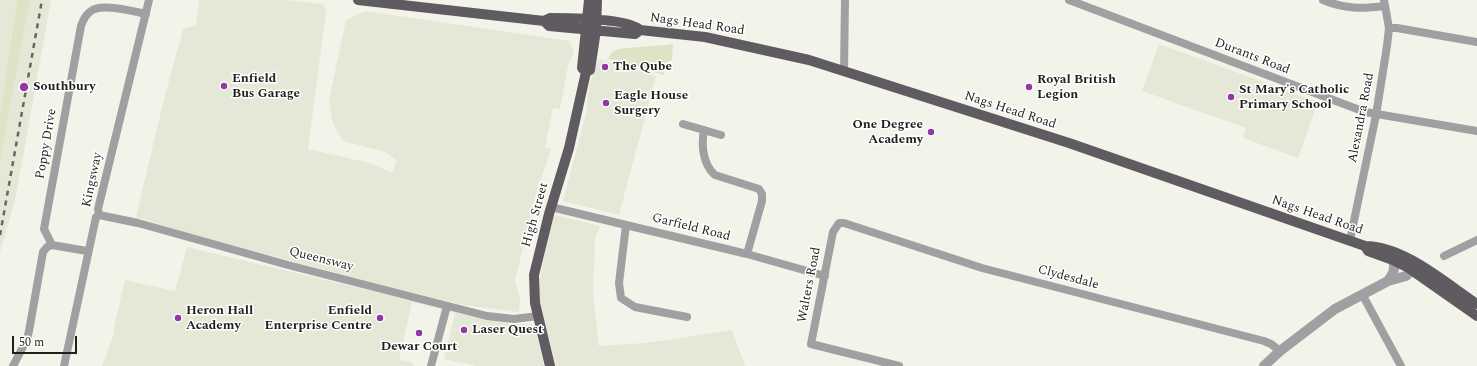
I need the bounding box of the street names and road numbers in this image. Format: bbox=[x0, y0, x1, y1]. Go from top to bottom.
street label: Nags Head Road bbox=[649, 11, 745, 39]
street label: Durants Road bbox=[1212, 35, 1292, 79]
street label: Alexandra Road bbox=[1346, 72, 1378, 164]
street label: Nags Head Road bbox=[962, 89, 1058, 133]
street label: Poppy Drive bbox=[33, 108, 61, 180]
street label: Kingsway bbox=[80, 151, 106, 209]
street label: High Street bbox=[519, 181, 553, 249]
street label: Nags Head Road bbox=[1269, 193, 1365, 239]
street label: Garfield Road bbox=[650, 211, 732, 245]
street label: Queensway bbox=[287, 244, 355, 276]
street label: Walters Road bbox=[795, 246, 825, 324]
street label: Clydesdale bbox=[1036, 262, 1100, 294]

